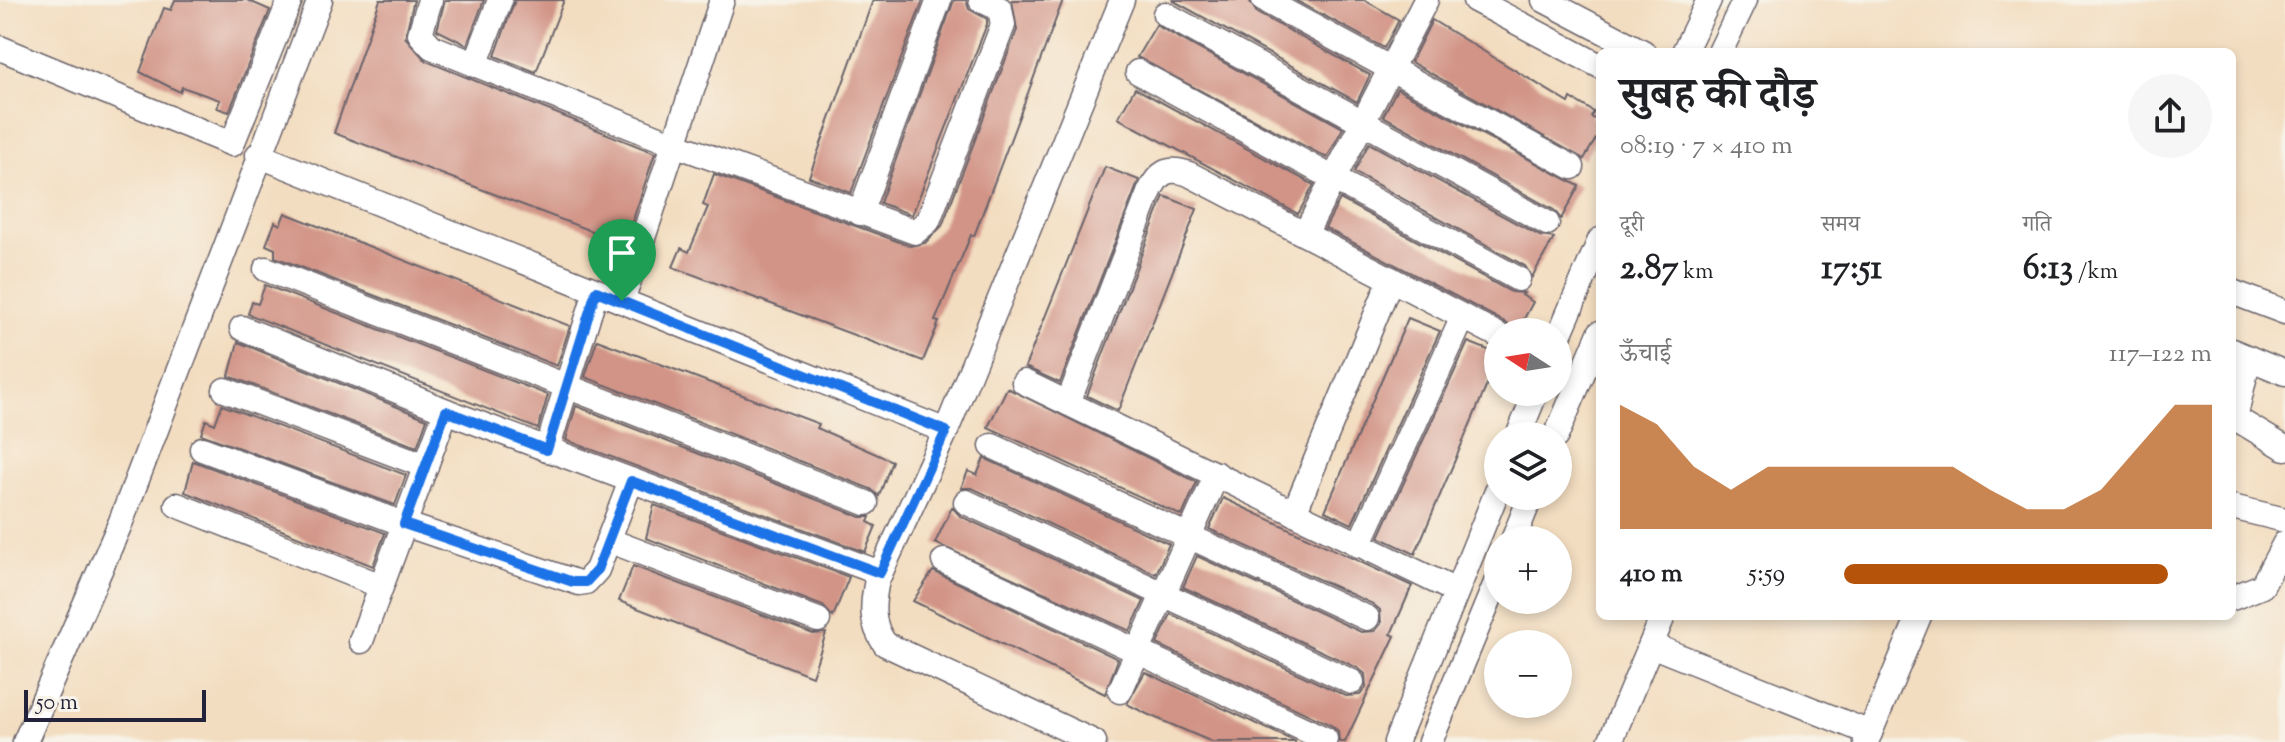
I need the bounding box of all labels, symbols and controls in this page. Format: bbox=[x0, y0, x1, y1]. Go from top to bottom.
text: सुबह की दौड़ bbox=[1620, 66, 1816, 129]
button: share bbox=[2128, 74, 2212, 158]
text: 08:19 · 7 × 410 m bbox=[1620, 128, 1793, 165]
text: दूरी bbox=[1620, 210, 1644, 242]
text: समय bbox=[1821, 210, 1860, 242]
text: गति bbox=[2023, 210, 2051, 242]
pin bbox=[588, 219, 656, 301]
icon: arrive bbox=[600, 231, 644, 275]
text: 2.87 bbox=[1620, 245, 1679, 294]
text: 17:51 bbox=[1821, 245, 1882, 294]
text: 6:13 bbox=[2023, 245, 2073, 294]
text: km bbox=[1679, 257, 1713, 289]
text: /km bbox=[2073, 257, 2118, 289]
north arrow bbox=[1484, 318, 1572, 406]
map controls bbox=[1484, 318, 1572, 718]
text: ऊँचाई bbox=[1620, 336, 1671, 373]
text: 117–122 m bbox=[2109, 336, 2212, 373]
button: layers bbox=[1484, 422, 1572, 510]
button: + bbox=[1484, 526, 1572, 614]
text: 410 m bbox=[1620, 556, 1682, 593]
text: 5:59 bbox=[1748, 556, 1785, 593]
button: − bbox=[1484, 630, 1572, 718]
scale bar bbox=[24, 686, 206, 722]
text: 50 m bbox=[36, 688, 78, 720]

